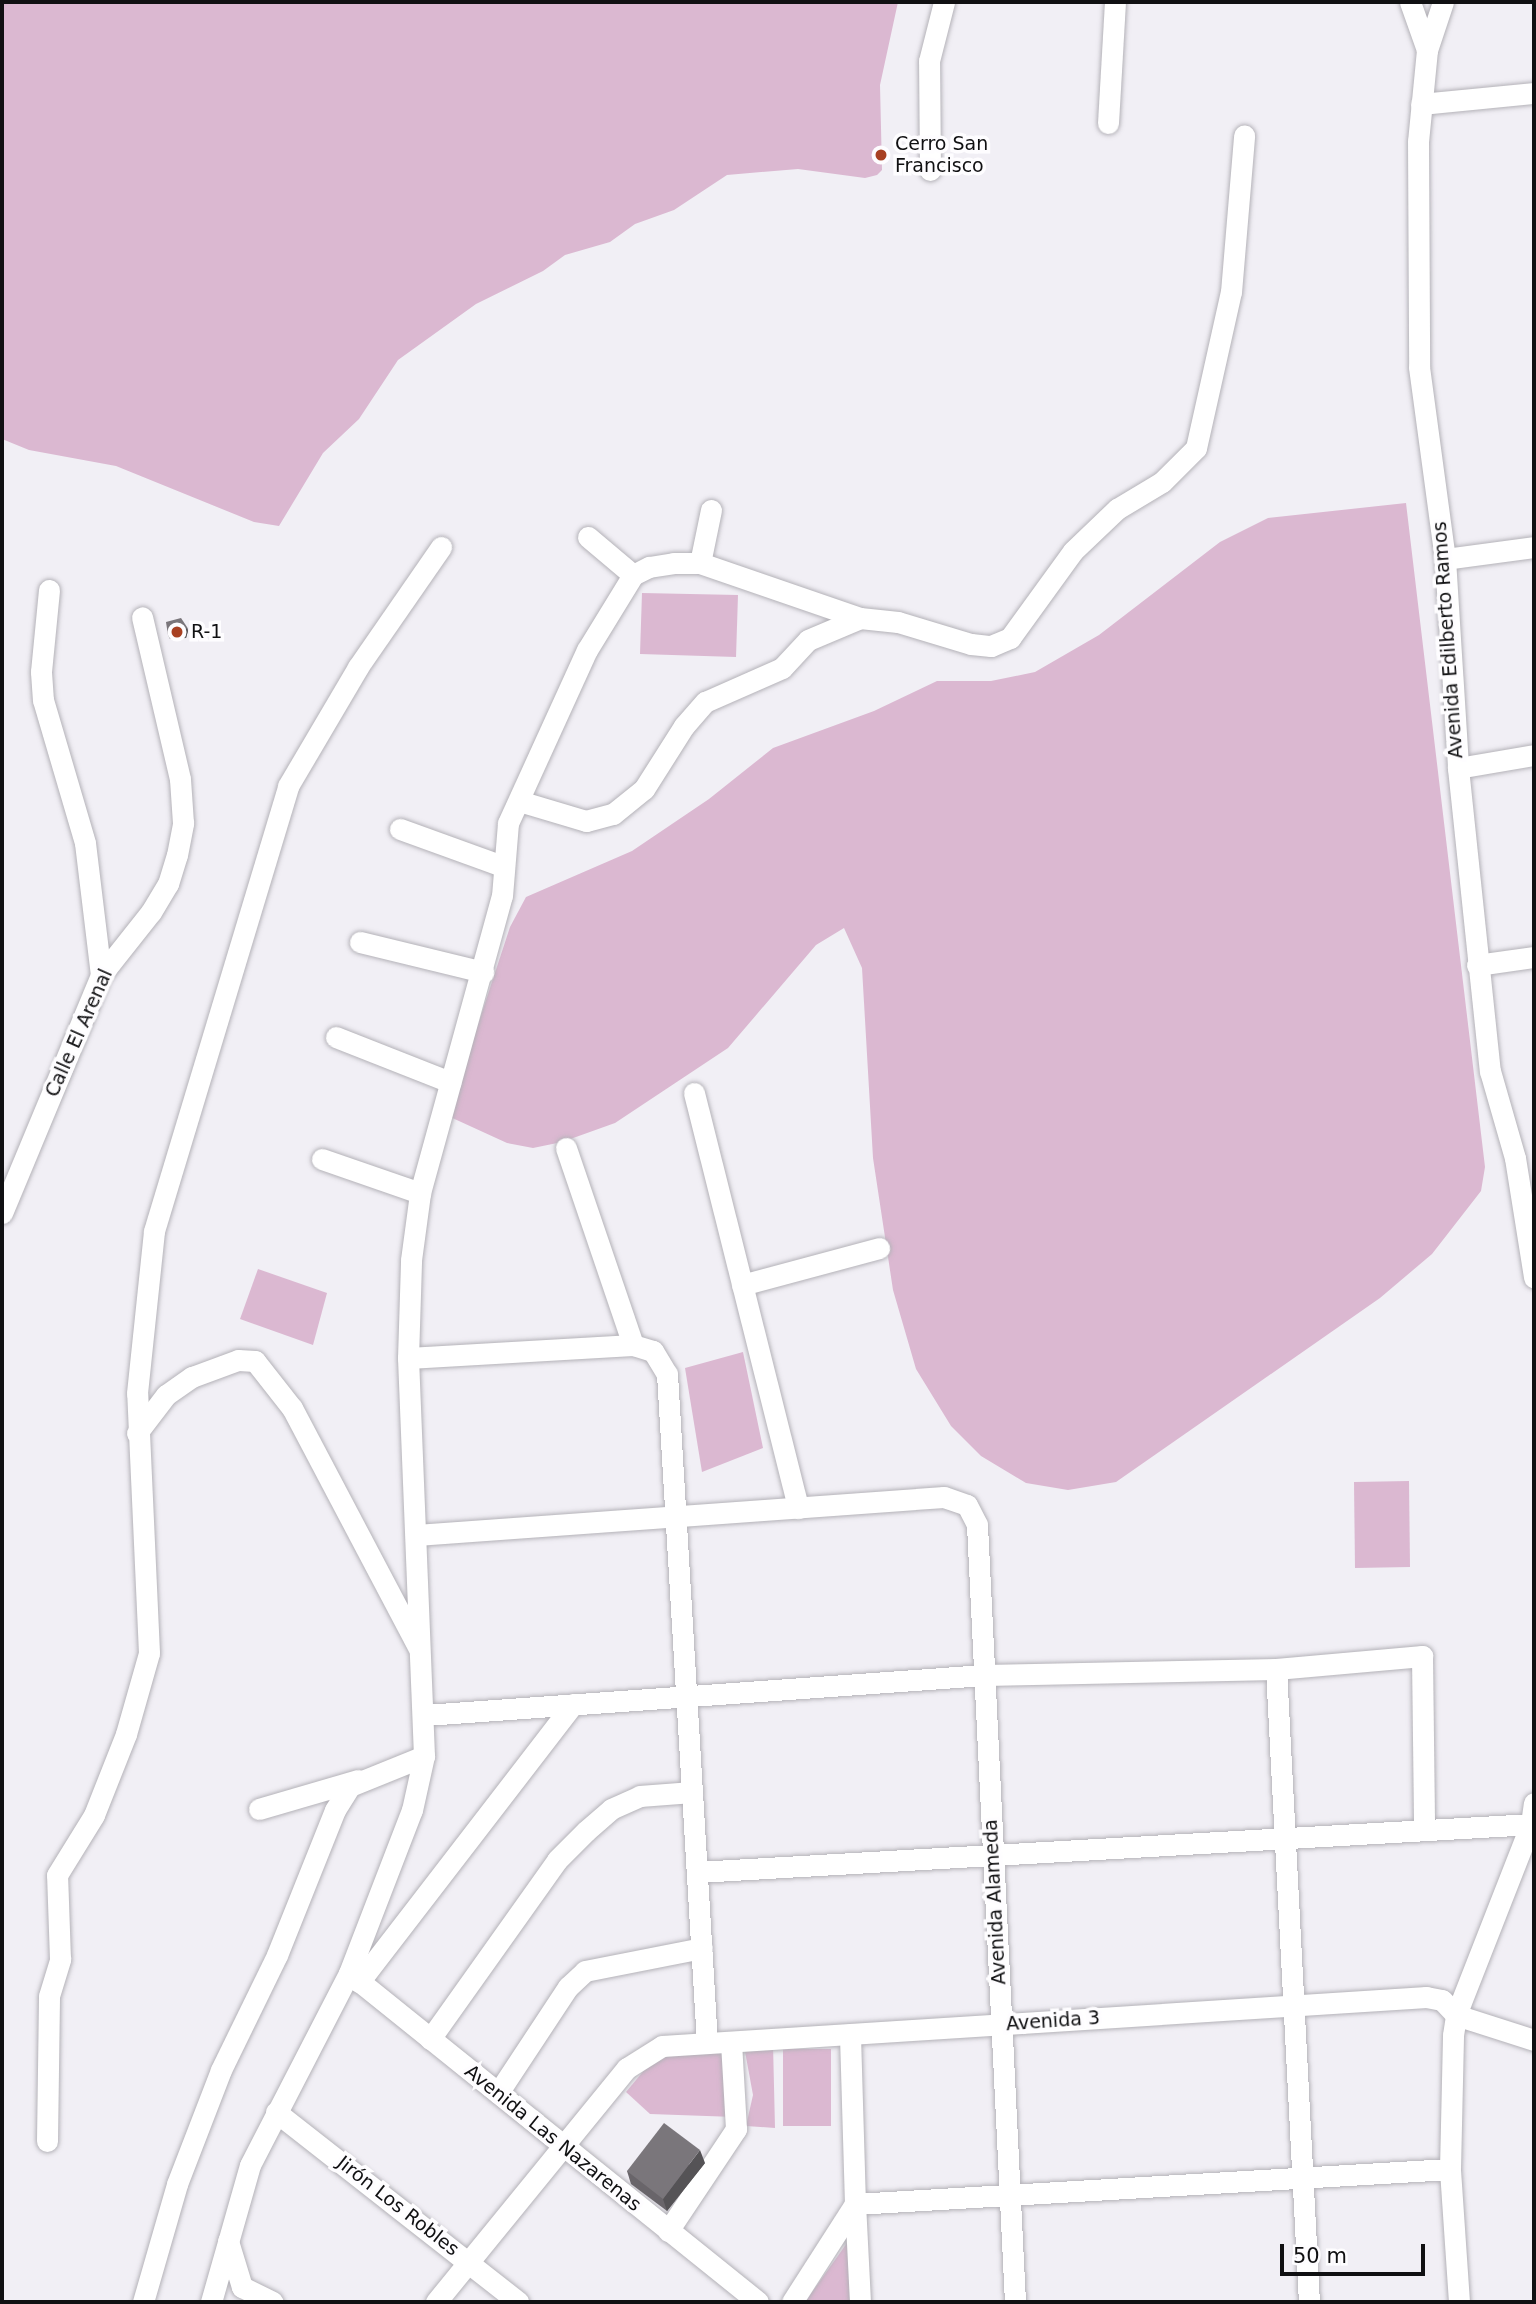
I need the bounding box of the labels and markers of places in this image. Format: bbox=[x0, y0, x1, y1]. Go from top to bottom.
place label: Cerro San Francisco bbox=[895, 133, 988, 177]
marker: Cerro San Francisco bbox=[873, 147, 889, 163]
place label: R-1 bbox=[191, 621, 222, 643]
marker: R-1 bbox=[169, 624, 185, 640]

